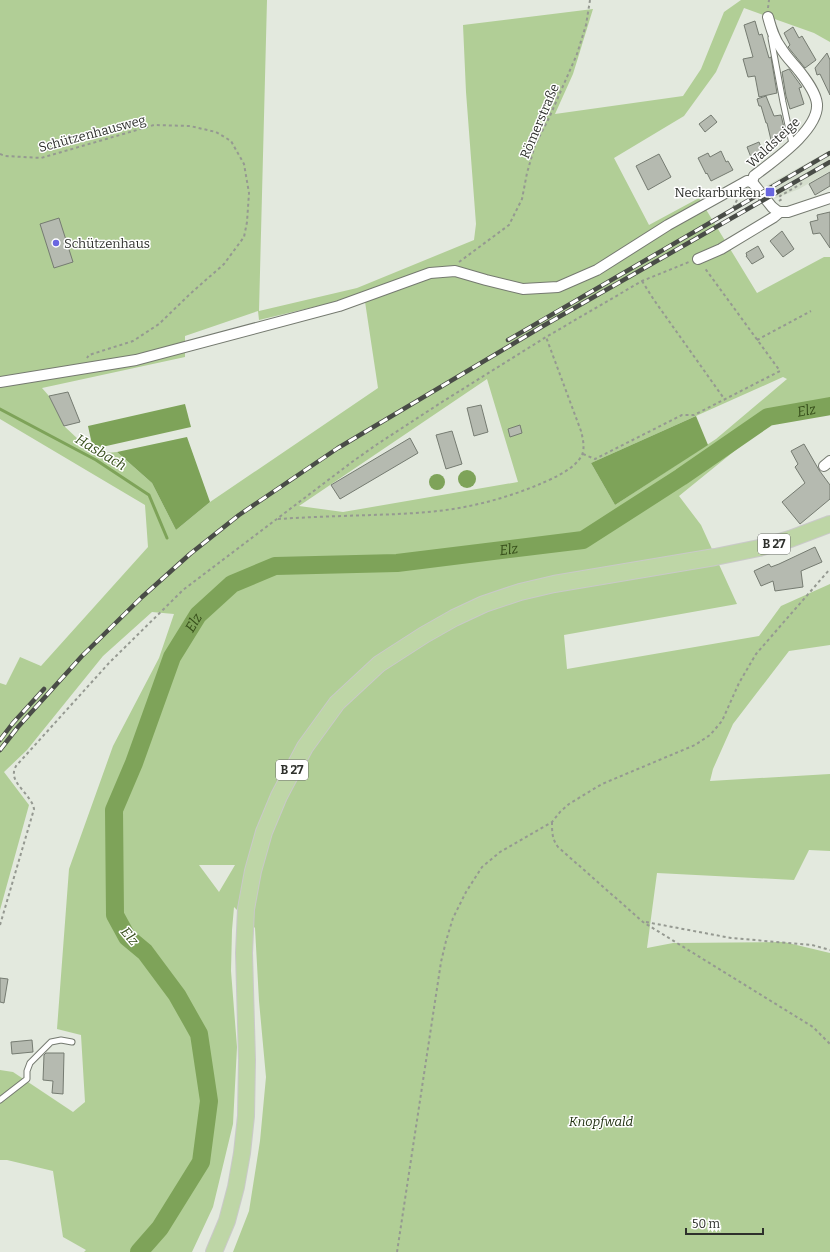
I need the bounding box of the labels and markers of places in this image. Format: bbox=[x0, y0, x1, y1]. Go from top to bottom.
place label: Neckarburken bbox=[674, 185, 762, 200]
marker: Neckarburken bbox=[764, 186, 776, 198]
place label: Schützenhaus bbox=[64, 236, 150, 251]
marker: Schützenhaus bbox=[51, 238, 61, 248]

